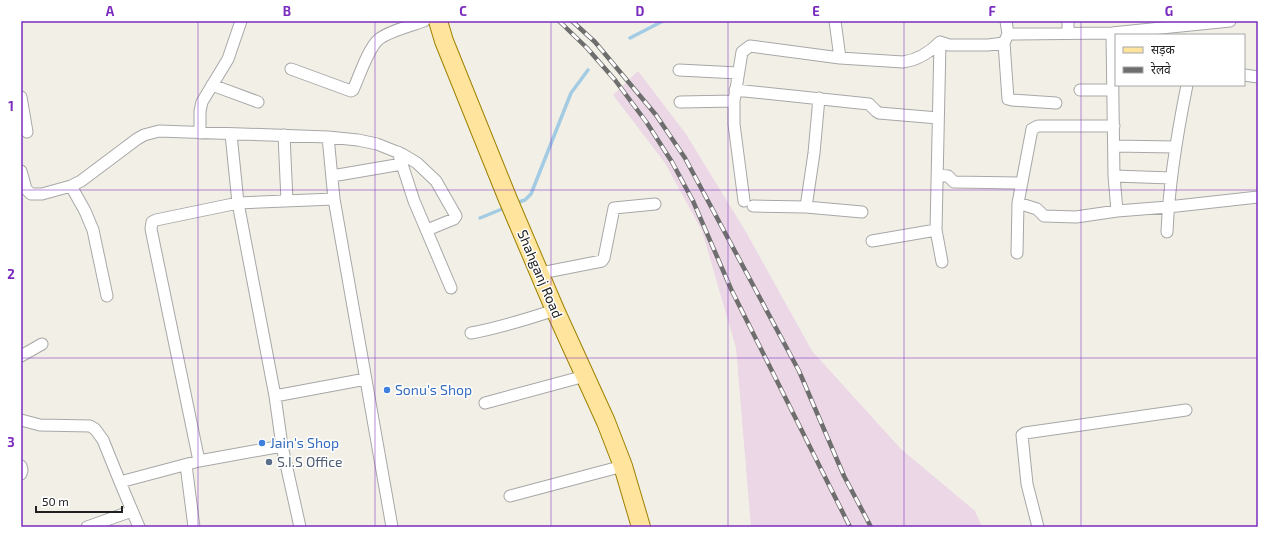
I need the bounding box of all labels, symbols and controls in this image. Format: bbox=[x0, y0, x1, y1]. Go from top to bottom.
text: A bbox=[106, 3, 115, 19]
text: B bbox=[283, 3, 291, 19]
text: C bbox=[459, 3, 467, 19]
text: D bbox=[636, 3, 645, 19]
text: E bbox=[812, 3, 820, 19]
text: F bbox=[988, 3, 996, 19]
text: G bbox=[1165, 3, 1173, 19]
legend bbox=[1115, 34, 1245, 86]
text: सड़क bbox=[1151, 42, 1176, 57]
text: रेलवे bbox=[1151, 62, 1171, 76]
text: 1 bbox=[8, 98, 14, 114]
street label: Shahganj Road bbox=[514, 227, 567, 320]
text: 2 bbox=[7, 266, 15, 282]
place label: Sonu's Shop bbox=[395, 381, 472, 398]
marker: Sonu's Shop bbox=[382, 385, 392, 395]
text: 3 bbox=[7, 434, 15, 450]
place label: Jain's Shop bbox=[270, 434, 339, 451]
marker: Jain's Shop bbox=[257, 438, 267, 448]
place label: S.I.S Office bbox=[277, 453, 343, 470]
marker: S.I.S Office bbox=[264, 457, 274, 467]
scale bar bbox=[36, 488, 122, 514]
text: 50 m bbox=[42, 494, 69, 508]

